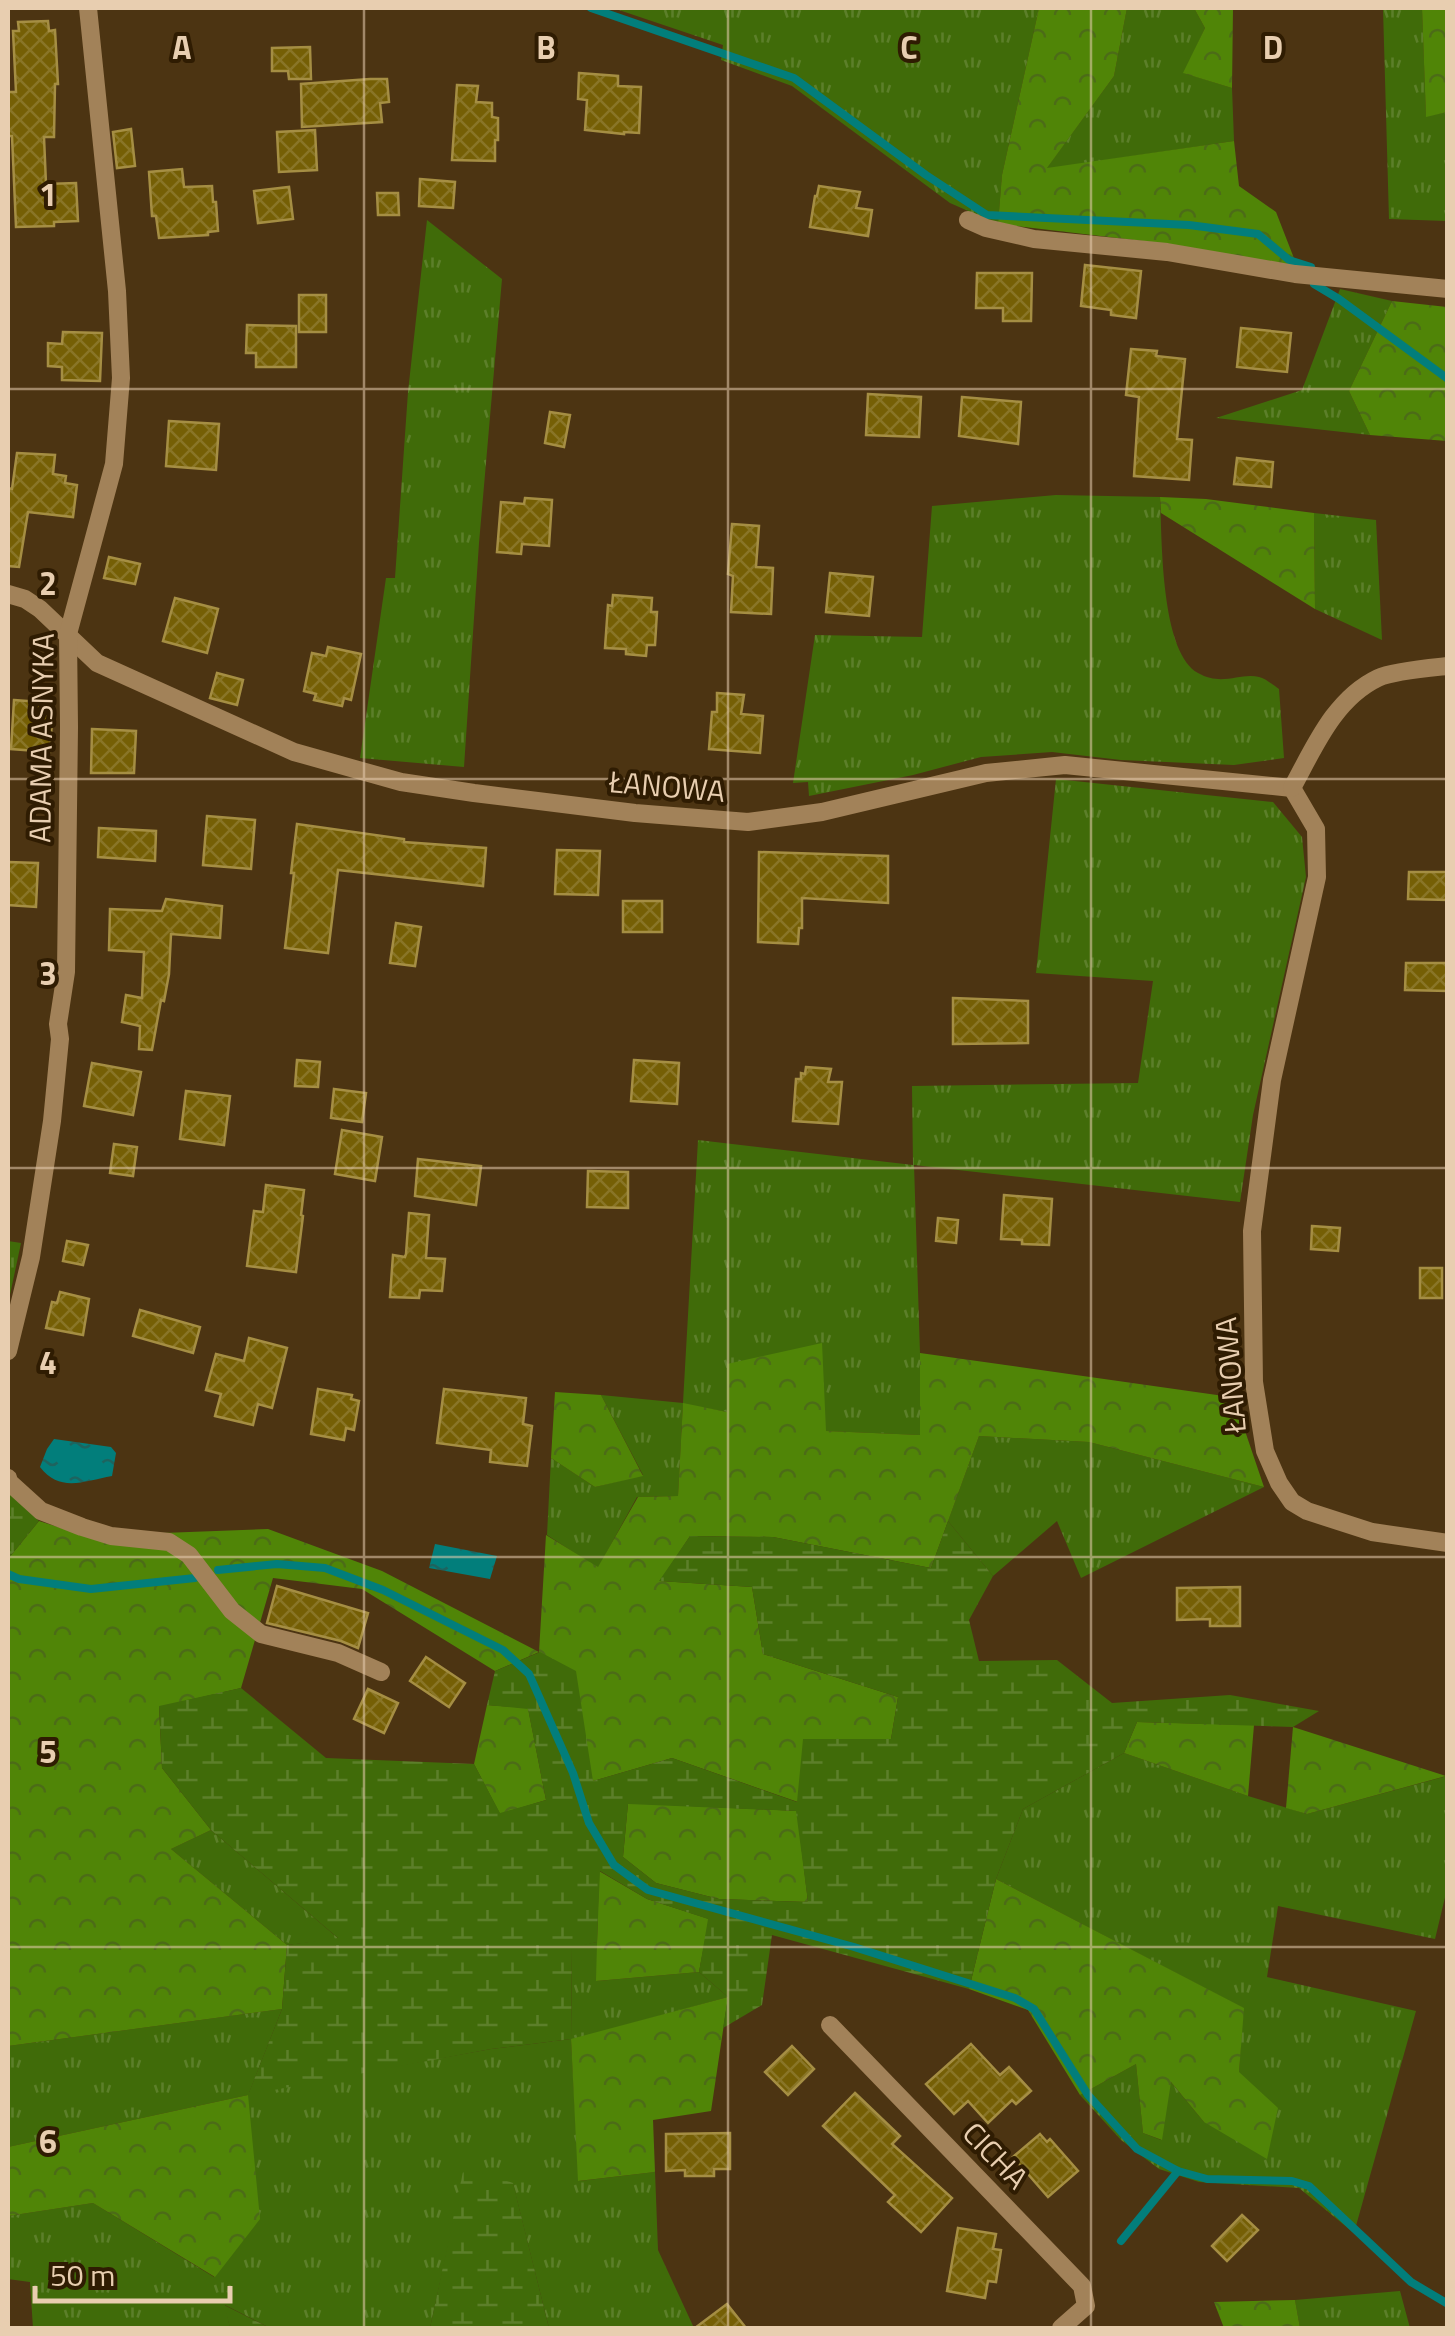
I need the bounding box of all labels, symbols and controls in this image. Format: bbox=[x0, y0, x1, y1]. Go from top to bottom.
text: A bbox=[172, 23, 192, 71]
text: B bbox=[536, 23, 556, 71]
text: C bbox=[900, 23, 918, 71]
text: D bbox=[1263, 23, 1283, 71]
text: 1 bbox=[39, 170, 57, 218]
text: 2 bbox=[39, 559, 57, 607]
street label: ADAMA ASNYKA bbox=[16, 633, 66, 843]
street label: ŁANOWA bbox=[606, 758, 727, 814]
text: 3 bbox=[39, 949, 57, 997]
street label: ŁANOWA bbox=[1202, 1315, 1258, 1436]
text: 4 bbox=[39, 1338, 57, 1386]
text: 5 bbox=[39, 1727, 57, 1775]
street label: CICHA bbox=[952, 2111, 1039, 2199]
text: 6 bbox=[39, 2117, 57, 2165]
scale bar bbox=[35, 2241, 230, 2303]
text: 50 m bbox=[50, 2252, 115, 2298]

